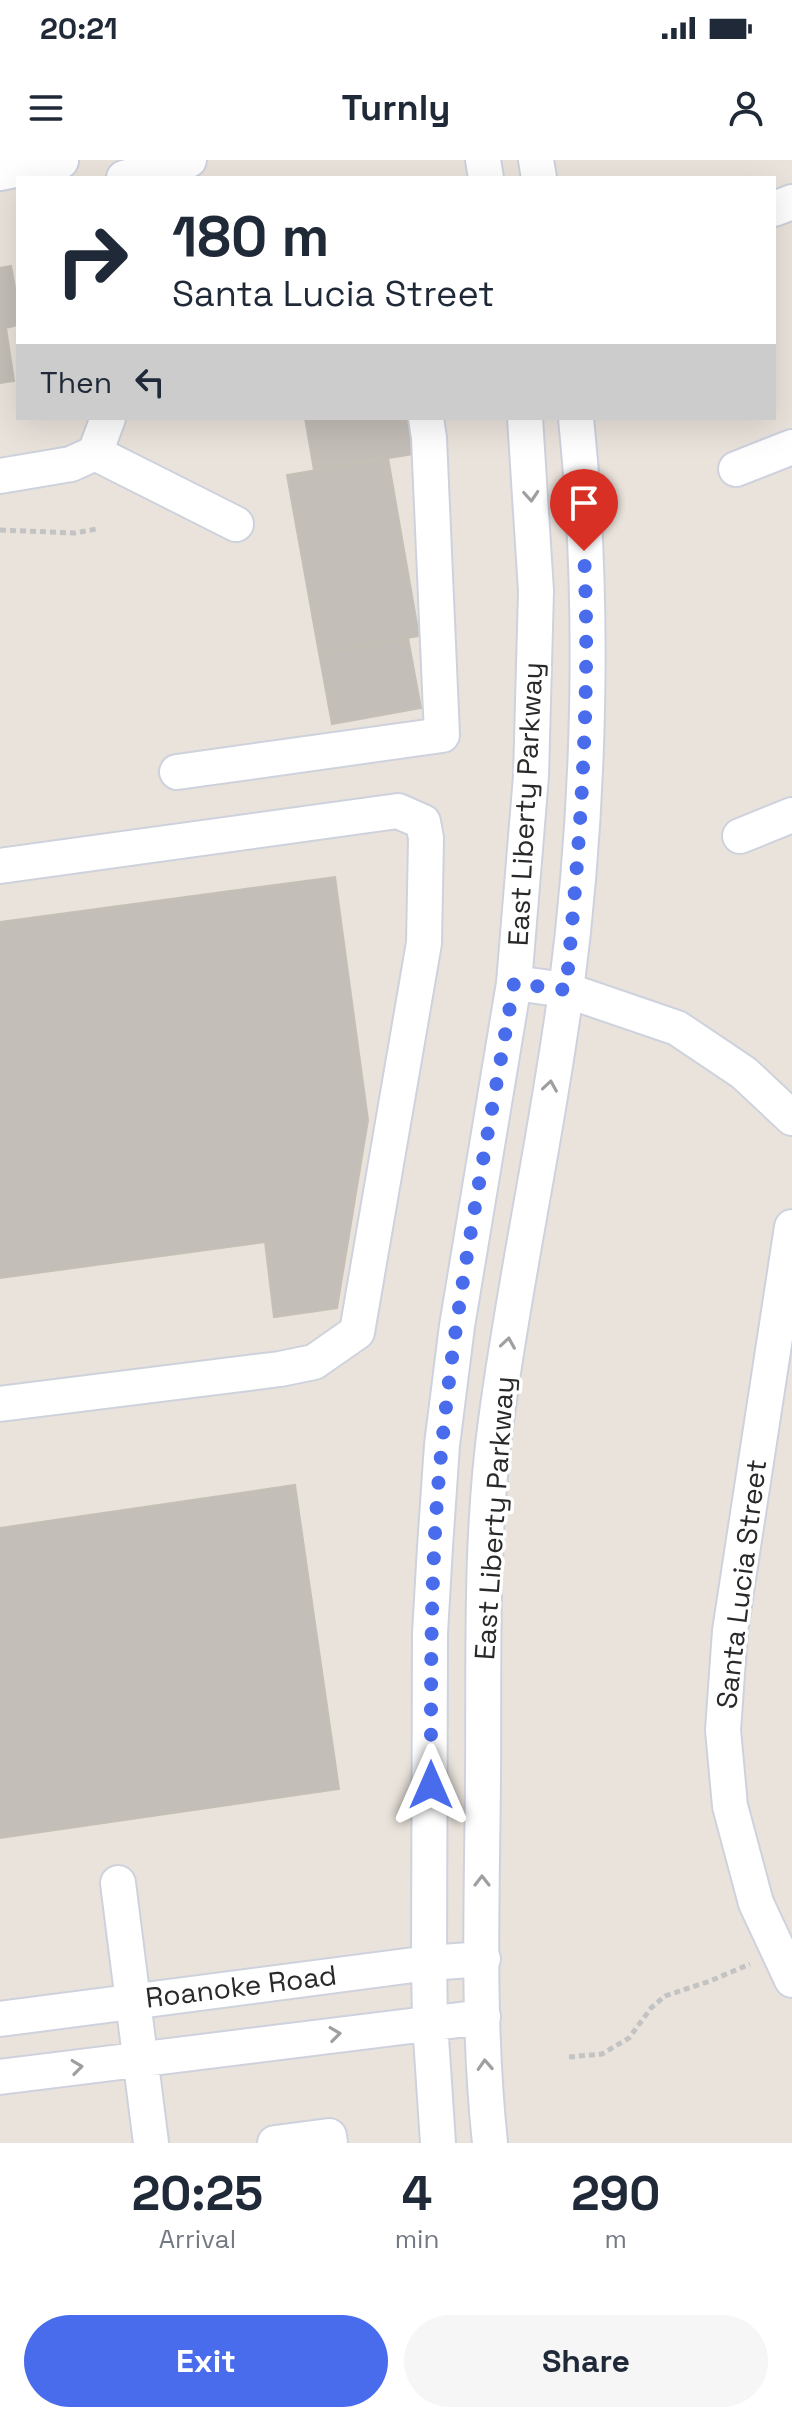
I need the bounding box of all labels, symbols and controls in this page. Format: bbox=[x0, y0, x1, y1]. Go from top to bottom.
text: 20:21 bbox=[40, 9, 118, 48]
text: Turnly bbox=[342, 85, 450, 131]
icon: menu bbox=[24, 86, 68, 130]
icon: person bbox=[724, 86, 768, 130]
text: 180 m bbox=[172, 201, 329, 272]
icon: right bbox=[40, 208, 144, 312]
text: Santa Lucia Street bbox=[172, 271, 495, 317]
icon: left bbox=[128, 360, 172, 404]
text: Then bbox=[40, 363, 112, 402]
pin bbox=[550, 469, 618, 551]
icon: arrive bbox=[562, 481, 606, 525]
one-way arrow bbox=[522, 490, 539, 503]
street label: East Liberty Parkway bbox=[500, 661, 550, 947]
one-way arrow bbox=[541, 1079, 558, 1093]
one-way arrow bbox=[499, 1336, 516, 1350]
street label: East Liberty Parkway bbox=[466, 1375, 522, 1661]
street label: Santa Lucia Street bbox=[708, 1457, 774, 1711]
position arrow bbox=[389, 1743, 473, 1827]
one-way arrow bbox=[474, 1874, 491, 1887]
street label: Roanoke Road bbox=[143, 1956, 339, 2016]
one-way arrow bbox=[328, 2026, 342, 2043]
one-way arrow bbox=[71, 2058, 84, 2075]
one-way arrow bbox=[477, 2058, 494, 2071]
text: 20:25 bbox=[132, 2163, 263, 2224]
text: 4 bbox=[402, 2163, 432, 2224]
text: 290 bbox=[571, 2163, 660, 2224]
text: Arrival bbox=[159, 2222, 236, 2256]
text: min bbox=[395, 2222, 439, 2256]
text: m bbox=[605, 2222, 627, 2256]
button: Exit bbox=[24, 2315, 388, 2407]
button: Share bbox=[404, 2315, 768, 2407]

